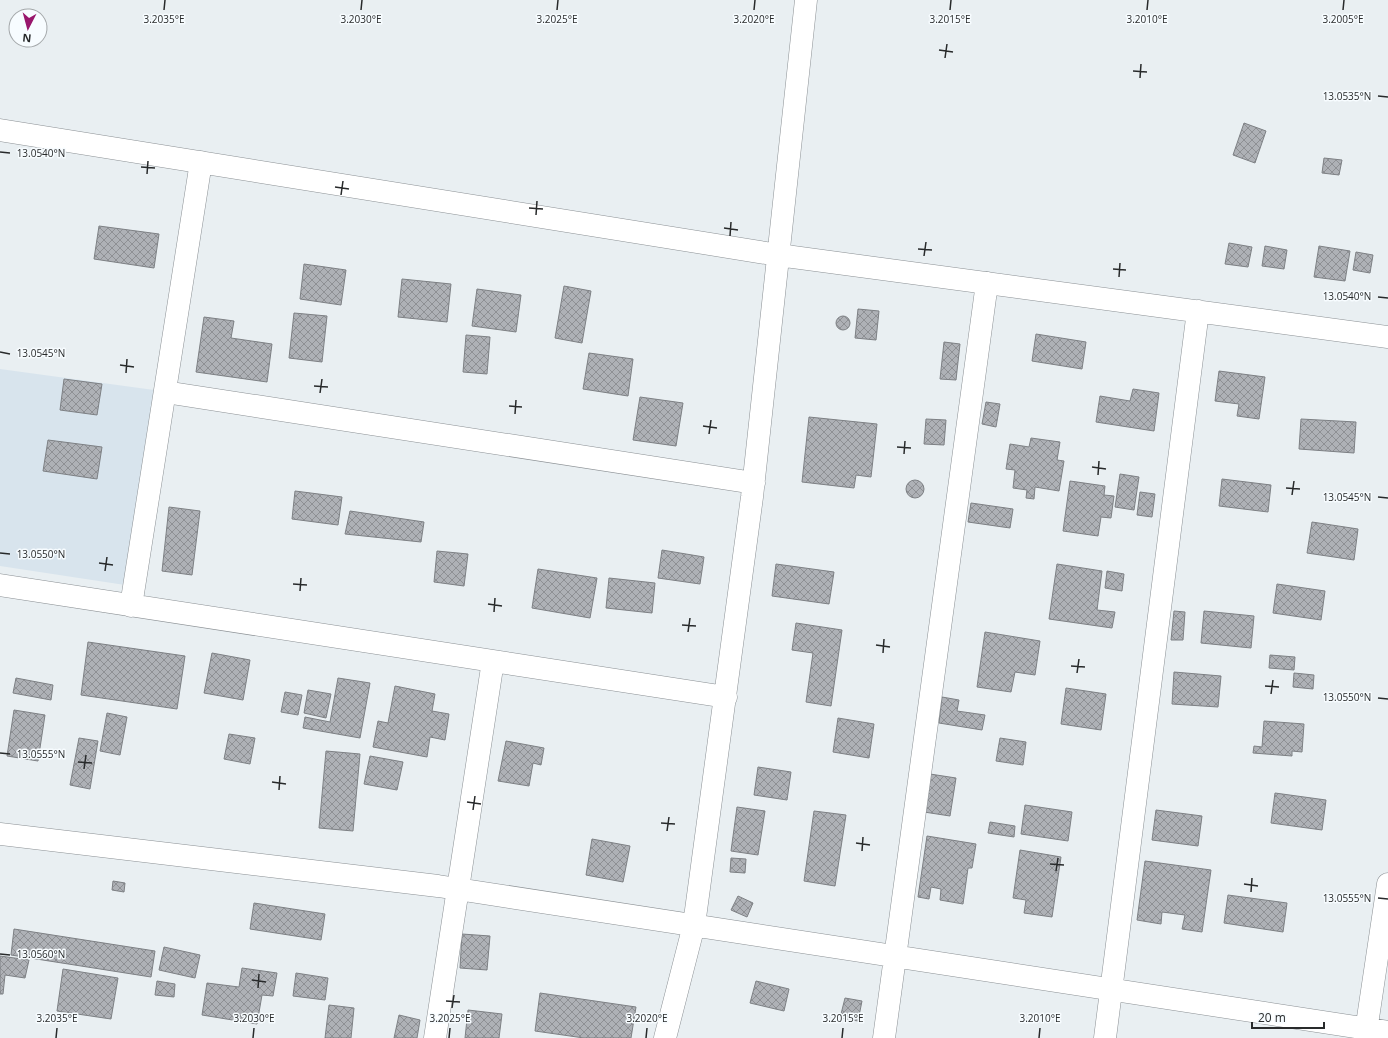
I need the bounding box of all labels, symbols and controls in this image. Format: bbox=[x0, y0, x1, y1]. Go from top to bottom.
north arrow bbox=[8, 8, 48, 48]
text: 3.2035°E bbox=[143, 12, 185, 26]
text: 3.2030°E bbox=[340, 12, 382, 26]
text: 3.2025°E bbox=[536, 12, 578, 26]
text: 3.2020°E bbox=[733, 12, 775, 26]
text: 3.2015°E bbox=[929, 12, 971, 26]
text: 3.2010°E bbox=[1126, 12, 1168, 26]
text: 3.2005°E bbox=[1322, 12, 1364, 26]
text: N bbox=[22, 31, 32, 46]
text: 13.0535°N bbox=[1323, 89, 1371, 103]
text: 13.0540°N bbox=[17, 146, 65, 160]
text: 13.0540°N bbox=[1323, 289, 1371, 303]
text: 13.0545°N bbox=[17, 346, 65, 360]
text: 13.0545°N bbox=[1323, 490, 1371, 504]
text: 13.0550°N bbox=[17, 547, 65, 561]
text: 13.0550°N bbox=[1323, 690, 1371, 704]
text: 13.0555°N bbox=[17, 747, 65, 761]
text: 13.0555°N bbox=[1323, 891, 1371, 905]
text: 13.0560°N bbox=[17, 947, 65, 961]
scale bar bbox=[1252, 1004, 1324, 1030]
text: 20 m bbox=[1258, 1009, 1286, 1026]
text: 3.2035°E bbox=[36, 1011, 78, 1025]
text: 3.2030°E bbox=[233, 1011, 275, 1025]
text: 3.2025°E bbox=[429, 1011, 471, 1025]
text: 3.2020°E bbox=[626, 1011, 668, 1025]
text: 3.2015°E bbox=[822, 1011, 864, 1025]
text: 3.2010°E bbox=[1019, 1011, 1061, 1025]

